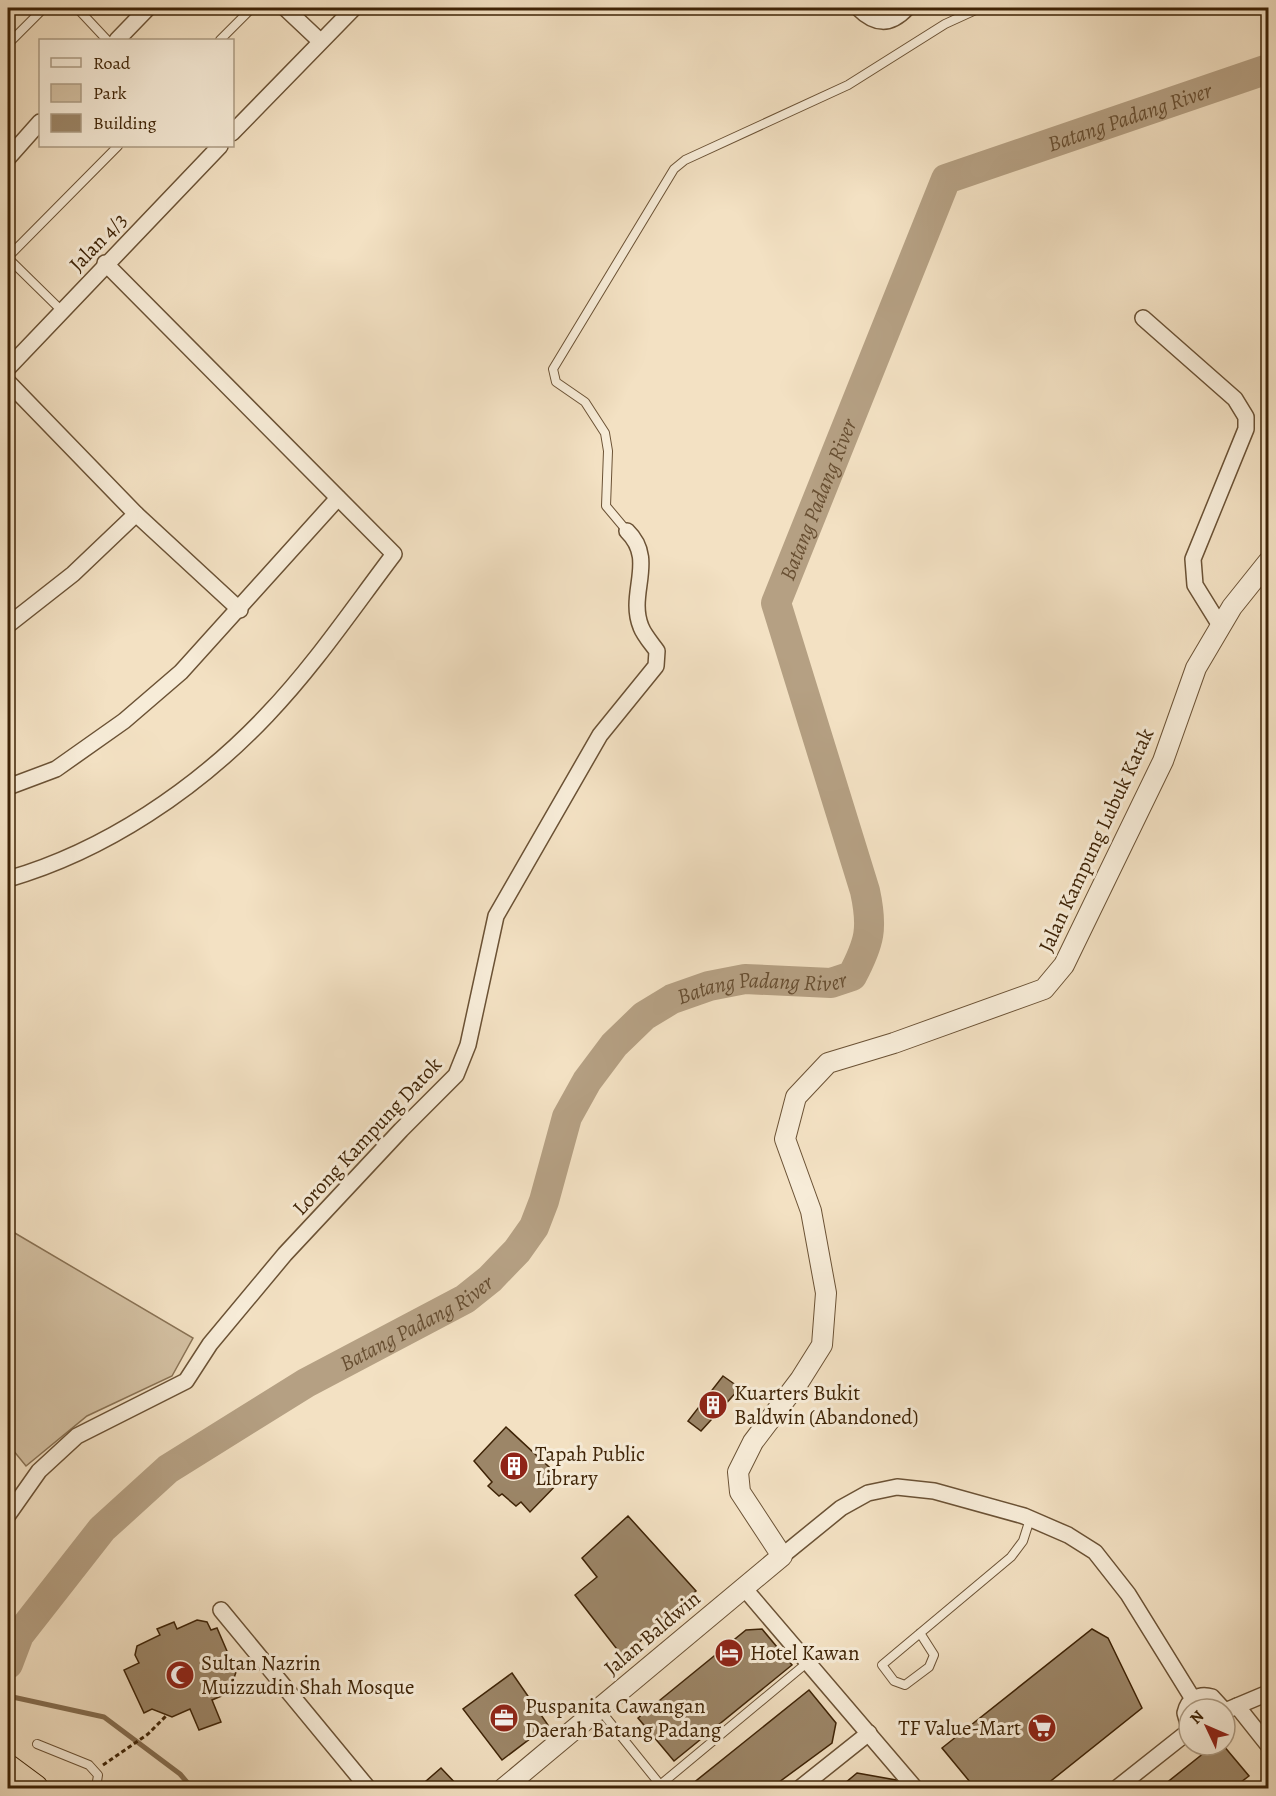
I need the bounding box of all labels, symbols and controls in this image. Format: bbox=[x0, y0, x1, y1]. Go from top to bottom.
legend bbox=[39, 39, 234, 147]
text: Road bbox=[93, 51, 131, 75]
water label: Batang Padang River bbox=[1044, 75, 1217, 159]
text: Park bbox=[93, 81, 127, 105]
text: Building bbox=[93, 111, 157, 135]
street label: Jalan 4/3 bbox=[63, 206, 133, 278]
water label: Batang Padang River bbox=[773, 413, 865, 585]
street label: Jalan Kampung Lubuk Katak bbox=[1032, 723, 1160, 957]
water label: Batang Padang River bbox=[673, 964, 852, 1012]
street label: Lorong Kampung Datok bbox=[286, 1050, 448, 1221]
water label: Batang Padang River bbox=[335, 1268, 501, 1379]
place label: Kuarters Bukit Baldwin (Abandoned) bbox=[734, 1379, 918, 1431]
building icon: Kuarters Bukit Baldwin (Abandoned) bbox=[697, 1389, 729, 1421]
place label: Tapah Public Library bbox=[535, 1440, 645, 1492]
building icon: Tapah Public Library bbox=[498, 1450, 530, 1482]
street label: Jalan Baldwin bbox=[598, 1584, 706, 1682]
hotel icon: Hotel Kawan bbox=[713, 1637, 745, 1669]
place label: Hotel Kawan bbox=[750, 1639, 860, 1667]
place label: Sultan Nazrin Muizzudin Shah Mosque bbox=[201, 1649, 414, 1701]
mosque icon: Sultan Nazrin Muizzudin Shah Mosque bbox=[164, 1659, 196, 1691]
place label: Puspanita Cawangan Daerah Batang Padang bbox=[525, 1692, 722, 1744]
north arrow bbox=[1177, 1697, 1237, 1757]
office icon: Puspanita Cawangan Daerah Batang Padang bbox=[488, 1702, 520, 1734]
text: N bbox=[1185, 1705, 1209, 1729]
supermarket icon: TF Value-Mart bbox=[1026, 1712, 1058, 1744]
place label: TF Value-Mart bbox=[898, 1714, 1021, 1742]

